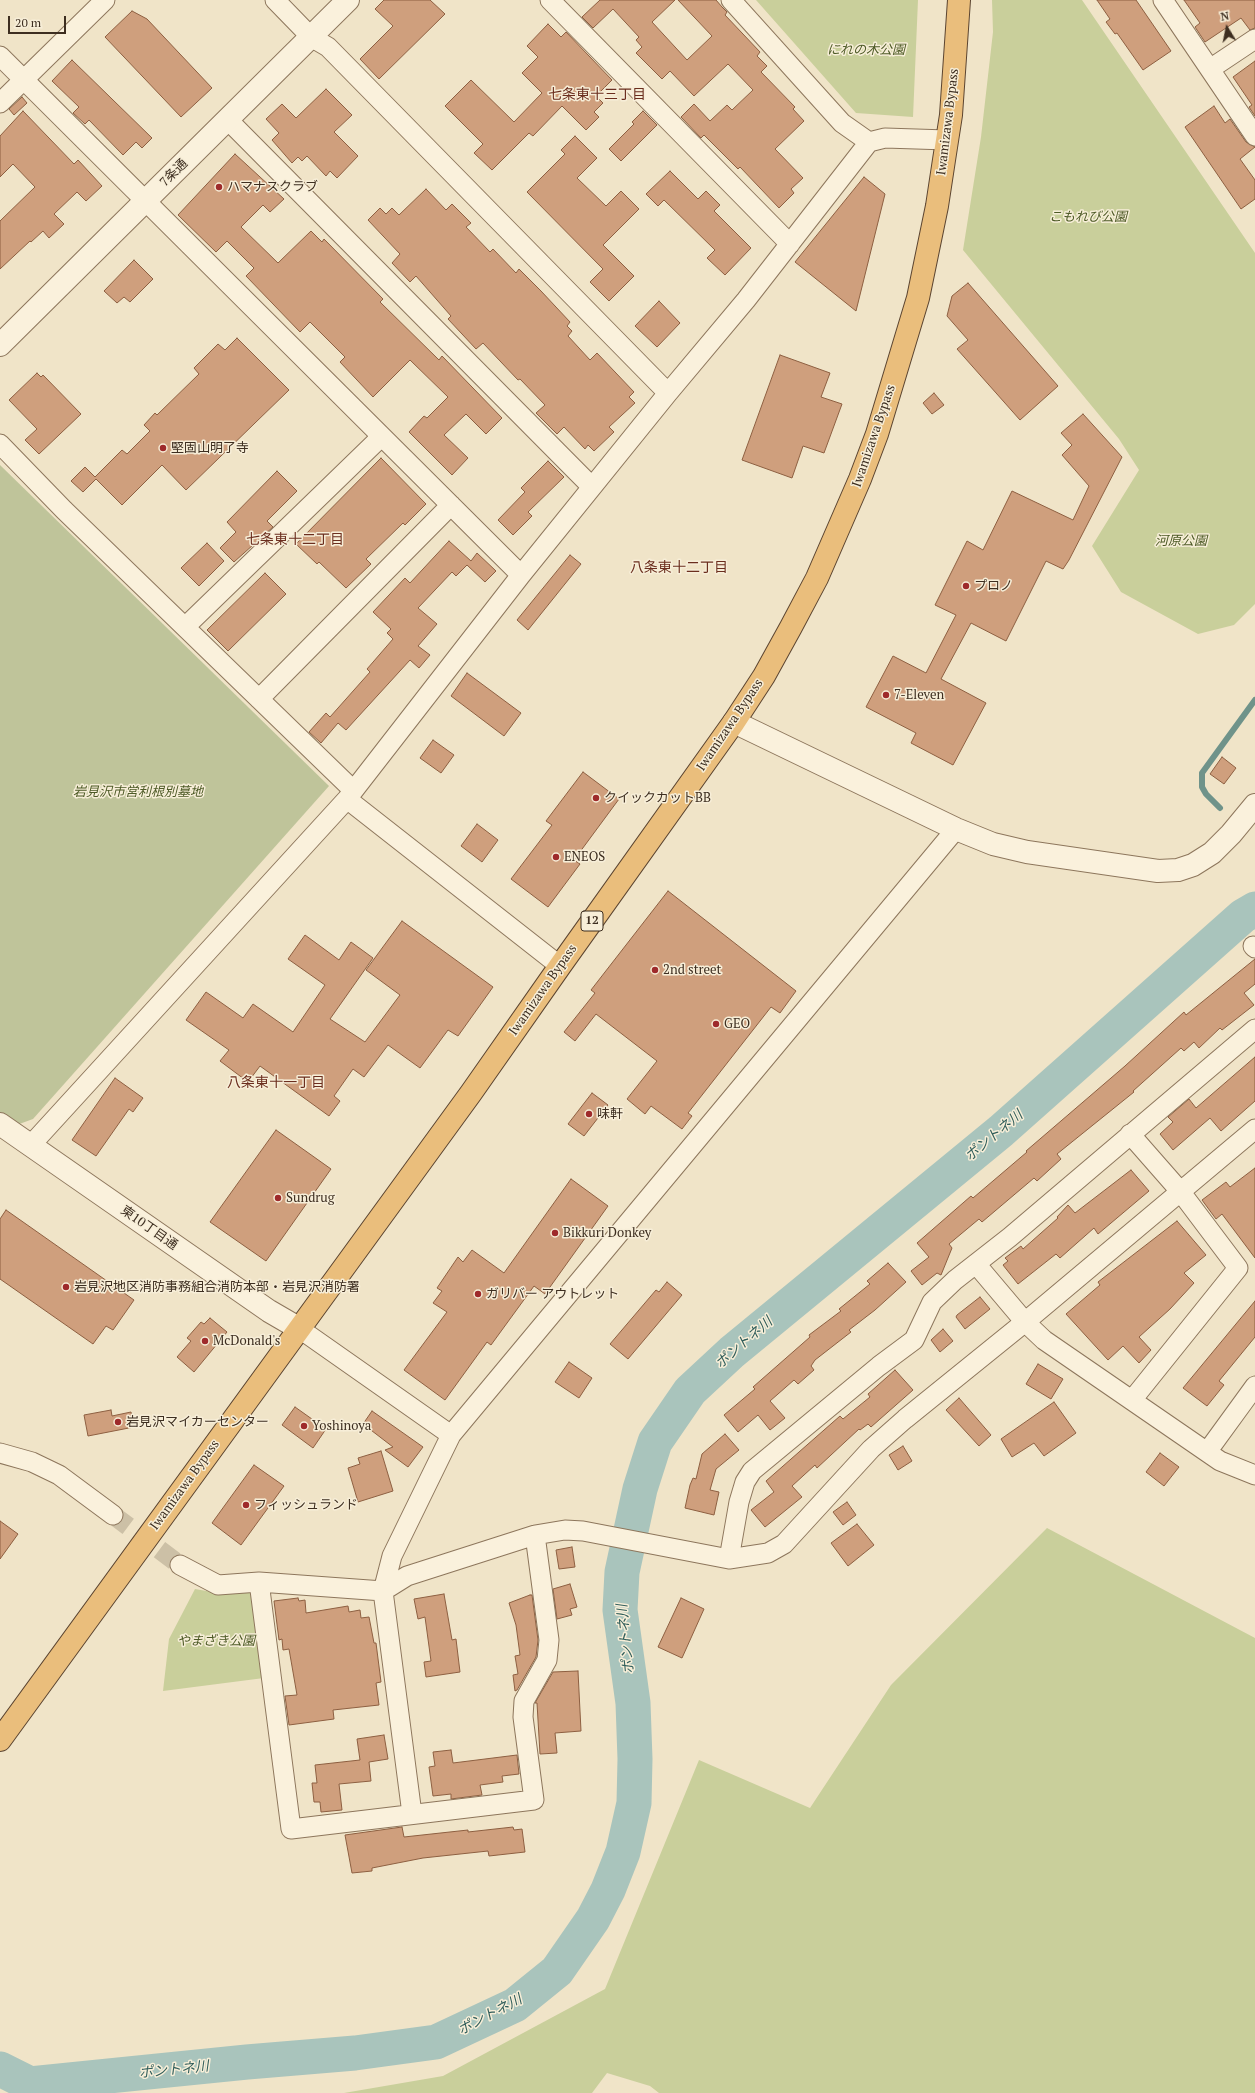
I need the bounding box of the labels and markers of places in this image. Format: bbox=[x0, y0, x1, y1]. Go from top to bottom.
place label: ハマナスクラブ bbox=[227, 179, 318, 195]
marker: ハマナスクラブ bbox=[214, 182, 224, 192]
place label: 堅固山明了寺 bbox=[171, 440, 249, 456]
marker: 堅固山明了寺 bbox=[158, 443, 168, 453]
place label: プロノ bbox=[974, 578, 1013, 594]
marker: プロノ bbox=[961, 581, 971, 591]
place label: 7-Eleven bbox=[894, 687, 944, 703]
marker: 7-Eleven bbox=[881, 690, 891, 700]
place label: クイックカットBB bbox=[604, 790, 711, 806]
marker: クイックカットBB bbox=[591, 793, 601, 803]
place label: ENEOS bbox=[564, 849, 605, 865]
marker: ENEOS bbox=[551, 852, 561, 862]
place label: 2nd street bbox=[663, 962, 721, 978]
marker: 2nd street bbox=[650, 965, 660, 975]
place label: GEO bbox=[724, 1016, 750, 1032]
marker: GEO bbox=[711, 1019, 721, 1029]
place label: 味軒 bbox=[597, 1106, 623, 1122]
marker: 味軒 bbox=[584, 1109, 594, 1119]
place label: Sundrug bbox=[286, 1190, 335, 1206]
marker: Sundrug bbox=[273, 1193, 283, 1203]
place label: Bikkuri Donkey bbox=[563, 1225, 651, 1241]
marker: Bikkuri Donkey bbox=[550, 1228, 560, 1238]
place label: 岩見沢地区消防事務組合消防本部・岩見沢消防署 bbox=[74, 1279, 360, 1295]
marker: 岩見沢地区消防事務組合消防本部・岩見沢消防署 bbox=[61, 1282, 71, 1292]
place label: ガリバー アウトレット bbox=[486, 1286, 619, 1302]
marker: ガリバー アウトレット bbox=[473, 1289, 483, 1299]
place label: McDonald's bbox=[213, 1333, 280, 1349]
marker: McDonald's bbox=[200, 1336, 210, 1346]
place label: 岩見沢マイカーセンター bbox=[126, 1414, 269, 1430]
marker: 岩見沢マイカーセンター bbox=[113, 1417, 123, 1427]
place label: Yoshinoya bbox=[312, 1418, 371, 1434]
marker: Yoshinoya bbox=[299, 1421, 309, 1431]
place label: フィッシュランド bbox=[254, 1497, 358, 1513]
marker: フィッシュランド bbox=[241, 1500, 251, 1510]

